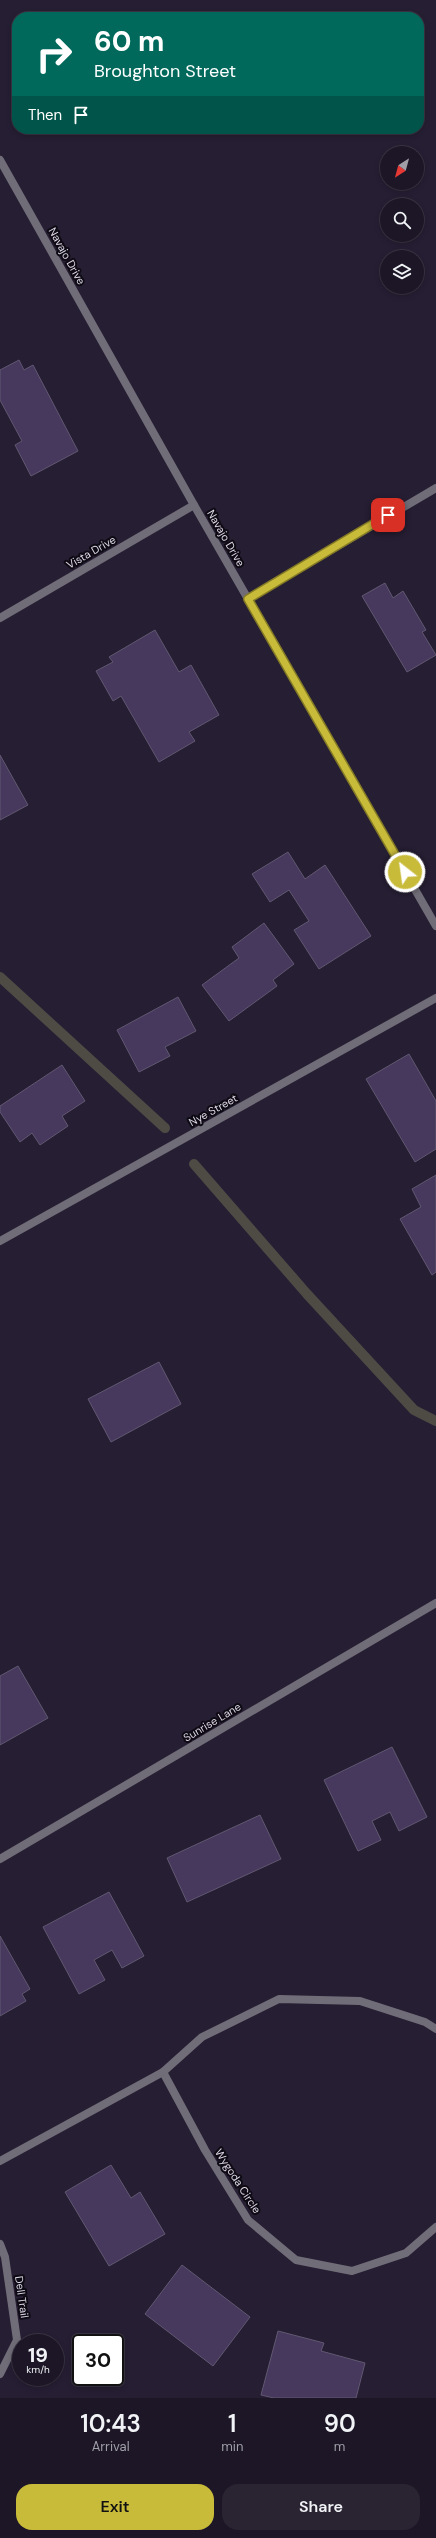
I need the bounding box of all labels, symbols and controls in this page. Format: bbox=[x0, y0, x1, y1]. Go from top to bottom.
text: 60 m bbox=[94, 23, 164, 60]
icon: right bbox=[28, 28, 80, 80]
text: Broughton Street bbox=[94, 59, 236, 83]
icon: arrive bbox=[70, 104, 92, 126]
text: Then bbox=[28, 105, 62, 125]
north arrow bbox=[380, 146, 424, 190]
map controls bbox=[380, 146, 424, 294]
button: search bbox=[380, 198, 424, 242]
street label: Navajo Drive bbox=[46, 225, 88, 287]
button: layers bbox=[380, 250, 424, 294]
pin bbox=[371, 498, 405, 532]
icon: arrive bbox=[377, 504, 399, 526]
street label: Navajo Drive bbox=[204, 507, 248, 569]
street label: Vista Drive bbox=[64, 532, 118, 572]
position arrow bbox=[384, 851, 426, 893]
street label: Nye Street bbox=[186, 1091, 240, 1129]
street label: Sunrise Lane bbox=[181, 1699, 243, 1745]
street label: Wygoda Circle bbox=[212, 2146, 264, 2216]
street label: Dell Trail bbox=[12, 2275, 32, 2319]
speed limit sign: 30 bbox=[72, 2334, 124, 2386]
text: 19 bbox=[28, 2342, 48, 2368]
text: km/h bbox=[26, 2363, 50, 2376]
text: 10:43 bbox=[80, 2408, 141, 2439]
text: 1 bbox=[228, 2408, 236, 2439]
text: 90 bbox=[324, 2408, 356, 2439]
text: Arrival bbox=[92, 2438, 130, 2455]
text: min bbox=[221, 2438, 243, 2455]
text: m bbox=[334, 2438, 345, 2455]
button: Exit bbox=[16, 2484, 214, 2530]
button: Share bbox=[222, 2484, 420, 2530]

